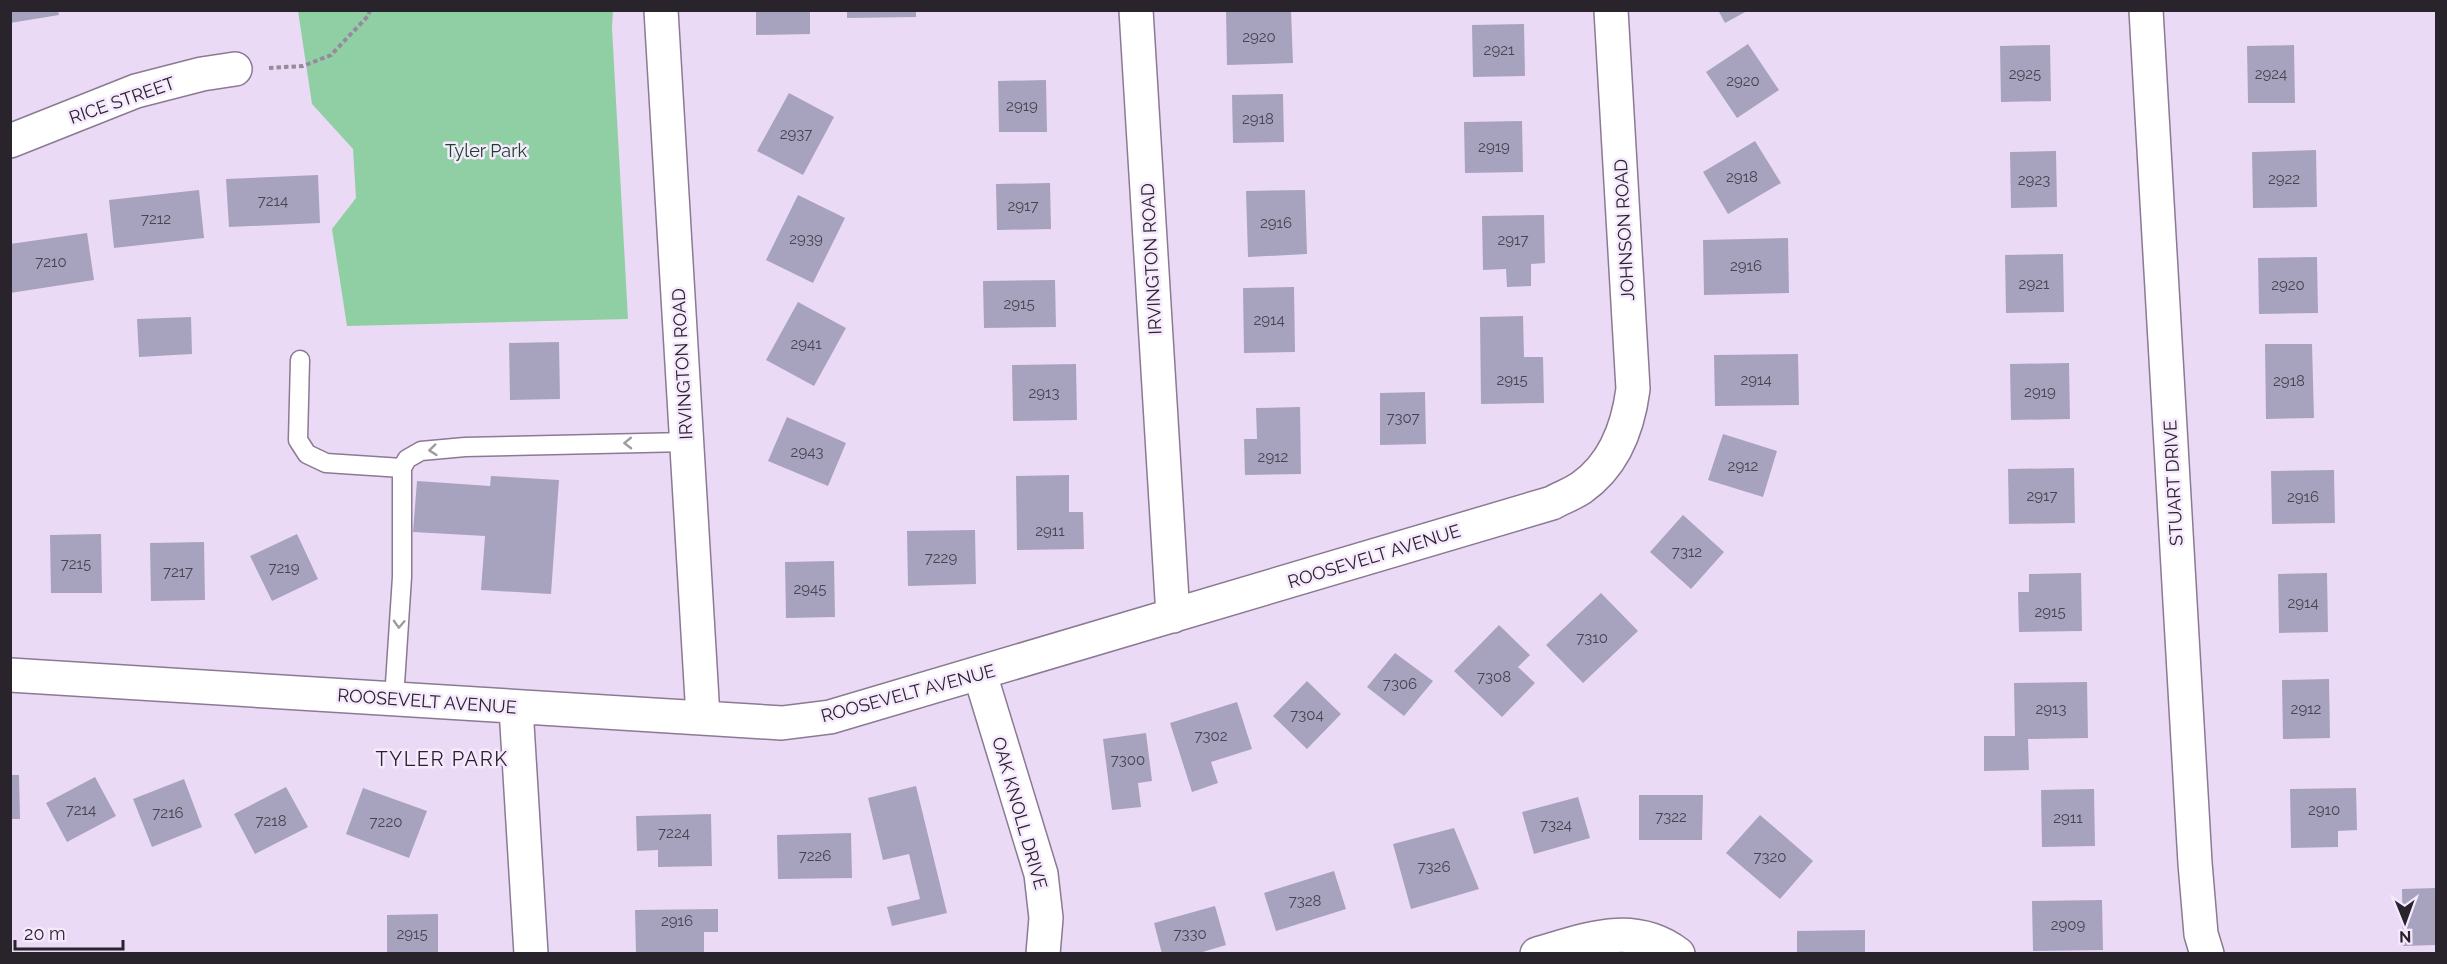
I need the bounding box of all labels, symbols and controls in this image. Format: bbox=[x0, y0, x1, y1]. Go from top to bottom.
house number: 2920 bbox=[1242, 28, 1276, 46]
house number: 2921 bbox=[1484, 41, 1515, 59]
house number: 2925 bbox=[2009, 65, 2041, 83]
house number: 2924 bbox=[2255, 65, 2287, 83]
street label: RICE STREET bbox=[66, 72, 178, 128]
house number: 2920 bbox=[1726, 72, 1760, 90]
house number: 2919 bbox=[1006, 97, 1038, 115]
house number: 2918 bbox=[1242, 110, 1274, 128]
house number: 2937 bbox=[780, 125, 812, 143]
house number: 2919 bbox=[1478, 138, 1510, 156]
park label: Tyler Park bbox=[445, 140, 527, 161]
street label: JOHNSON ROAD bbox=[1610, 158, 1638, 302]
house number: 2918 bbox=[1726, 168, 1758, 186]
house number: 2922 bbox=[2268, 170, 2300, 188]
house number: 2923 bbox=[2018, 171, 2050, 189]
street label: IRVINGTON ROAD bbox=[1137, 183, 1165, 335]
house number: 7214 bbox=[258, 192, 288, 210]
house number: 2917 bbox=[1008, 197, 1038, 215]
house number: 7212 bbox=[141, 210, 171, 228]
house number: 2916 bbox=[1260, 214, 1292, 232]
house number: 2939 bbox=[789, 230, 823, 248]
house number: 2917 bbox=[1498, 231, 1528, 249]
house number: 7210 bbox=[35, 253, 67, 271]
house number: 2916 bbox=[1730, 257, 1762, 275]
house number: 2921 bbox=[2019, 275, 2050, 293]
house number: 2920 bbox=[2271, 276, 2305, 294]
street label: IRVINGTON ROAD bbox=[668, 288, 696, 440]
house number: 2915 bbox=[1003, 295, 1035, 313]
house number: 2914 bbox=[1253, 311, 1285, 329]
house number: 2941 bbox=[790, 335, 822, 353]
house number: 2915 bbox=[1496, 371, 1528, 389]
house number: 2914 bbox=[1740, 371, 1772, 389]
house number: 2918 bbox=[2273, 372, 2305, 390]
house number: 2919 bbox=[2024, 383, 2056, 401]
house number: 2913 bbox=[1028, 384, 1060, 402]
house number: 7307 bbox=[1386, 409, 1420, 427]
street label: STUART DRIVE bbox=[2159, 419, 2187, 546]
one-way arrow bbox=[624, 437, 633, 450]
one-way arrow bbox=[429, 443, 438, 456]
house number: 2943 bbox=[791, 443, 823, 461]
house number: 2912 bbox=[1258, 448, 1289, 466]
house number: 2912 bbox=[1728, 457, 1759, 475]
house number: 2917 bbox=[2027, 487, 2057, 505]
house number: 2916 bbox=[2287, 488, 2319, 506]
street label: ROOSEVELT AVENUE bbox=[1285, 520, 1463, 592]
house number: 2911 bbox=[1035, 522, 1065, 540]
house number: 7312 bbox=[1672, 543, 1702, 561]
house number: 7229 bbox=[925, 549, 957, 567]
house number: 7215 bbox=[61, 555, 91, 573]
house number: 7219 bbox=[268, 559, 300, 577]
house number: 7217 bbox=[163, 563, 193, 581]
house number: 2945 bbox=[794, 580, 826, 598]
house number: 2914 bbox=[2287, 594, 2319, 612]
house number: 2915 bbox=[2034, 603, 2066, 621]
one-way arrow bbox=[392, 619, 405, 628]
house number: 7310 bbox=[1576, 629, 1608, 647]
street label: ROOSEVELT AVENUE bbox=[819, 660, 997, 726]
house number: 7308 bbox=[1477, 668, 1511, 686]
house number: 7306 bbox=[1383, 675, 1417, 693]
street label: ROOSEVELT AVENUE bbox=[337, 684, 517, 718]
house number: 2913 bbox=[2035, 700, 2067, 718]
house number: 2912 bbox=[2291, 700, 2322, 718]
house number: 7304 bbox=[1290, 706, 1324, 724]
house number: 7302 bbox=[1194, 727, 1228, 745]
street label: OAK KNOLL DRIVE bbox=[988, 734, 1052, 892]
district label: TYLER PARK bbox=[375, 747, 509, 771]
house number: 7300 bbox=[1111, 751, 1145, 769]
house number: 7214 bbox=[66, 801, 96, 819]
house number: 2910 bbox=[2308, 801, 2340, 819]
house number: 7216 bbox=[152, 804, 184, 822]
house number: 7322 bbox=[1655, 808, 1687, 826]
house number: 2911 bbox=[2053, 809, 2083, 827]
house number: 7218 bbox=[255, 812, 287, 830]
house number: 7220 bbox=[370, 813, 402, 831]
house number: 7324 bbox=[1540, 816, 1572, 834]
house number: 7224 bbox=[658, 824, 690, 842]
house number: 7226 bbox=[799, 847, 831, 865]
house number: 7320 bbox=[1753, 848, 1787, 866]
house number: 7326 bbox=[1418, 858, 1450, 876]
house number: 7328 bbox=[1289, 892, 1321, 910]
north arrow bbox=[2375, 892, 2435, 952]
house number: 2916 bbox=[661, 912, 693, 930]
scale bar bbox=[15, 913, 123, 951]
house number: 2909 bbox=[2051, 916, 2085, 934]
text: 20 m bbox=[24, 923, 66, 944]
house number: 2915 bbox=[396, 925, 428, 943]
house number: 7330 bbox=[1173, 925, 1207, 943]
text: N bbox=[2399, 927, 2412, 946]

